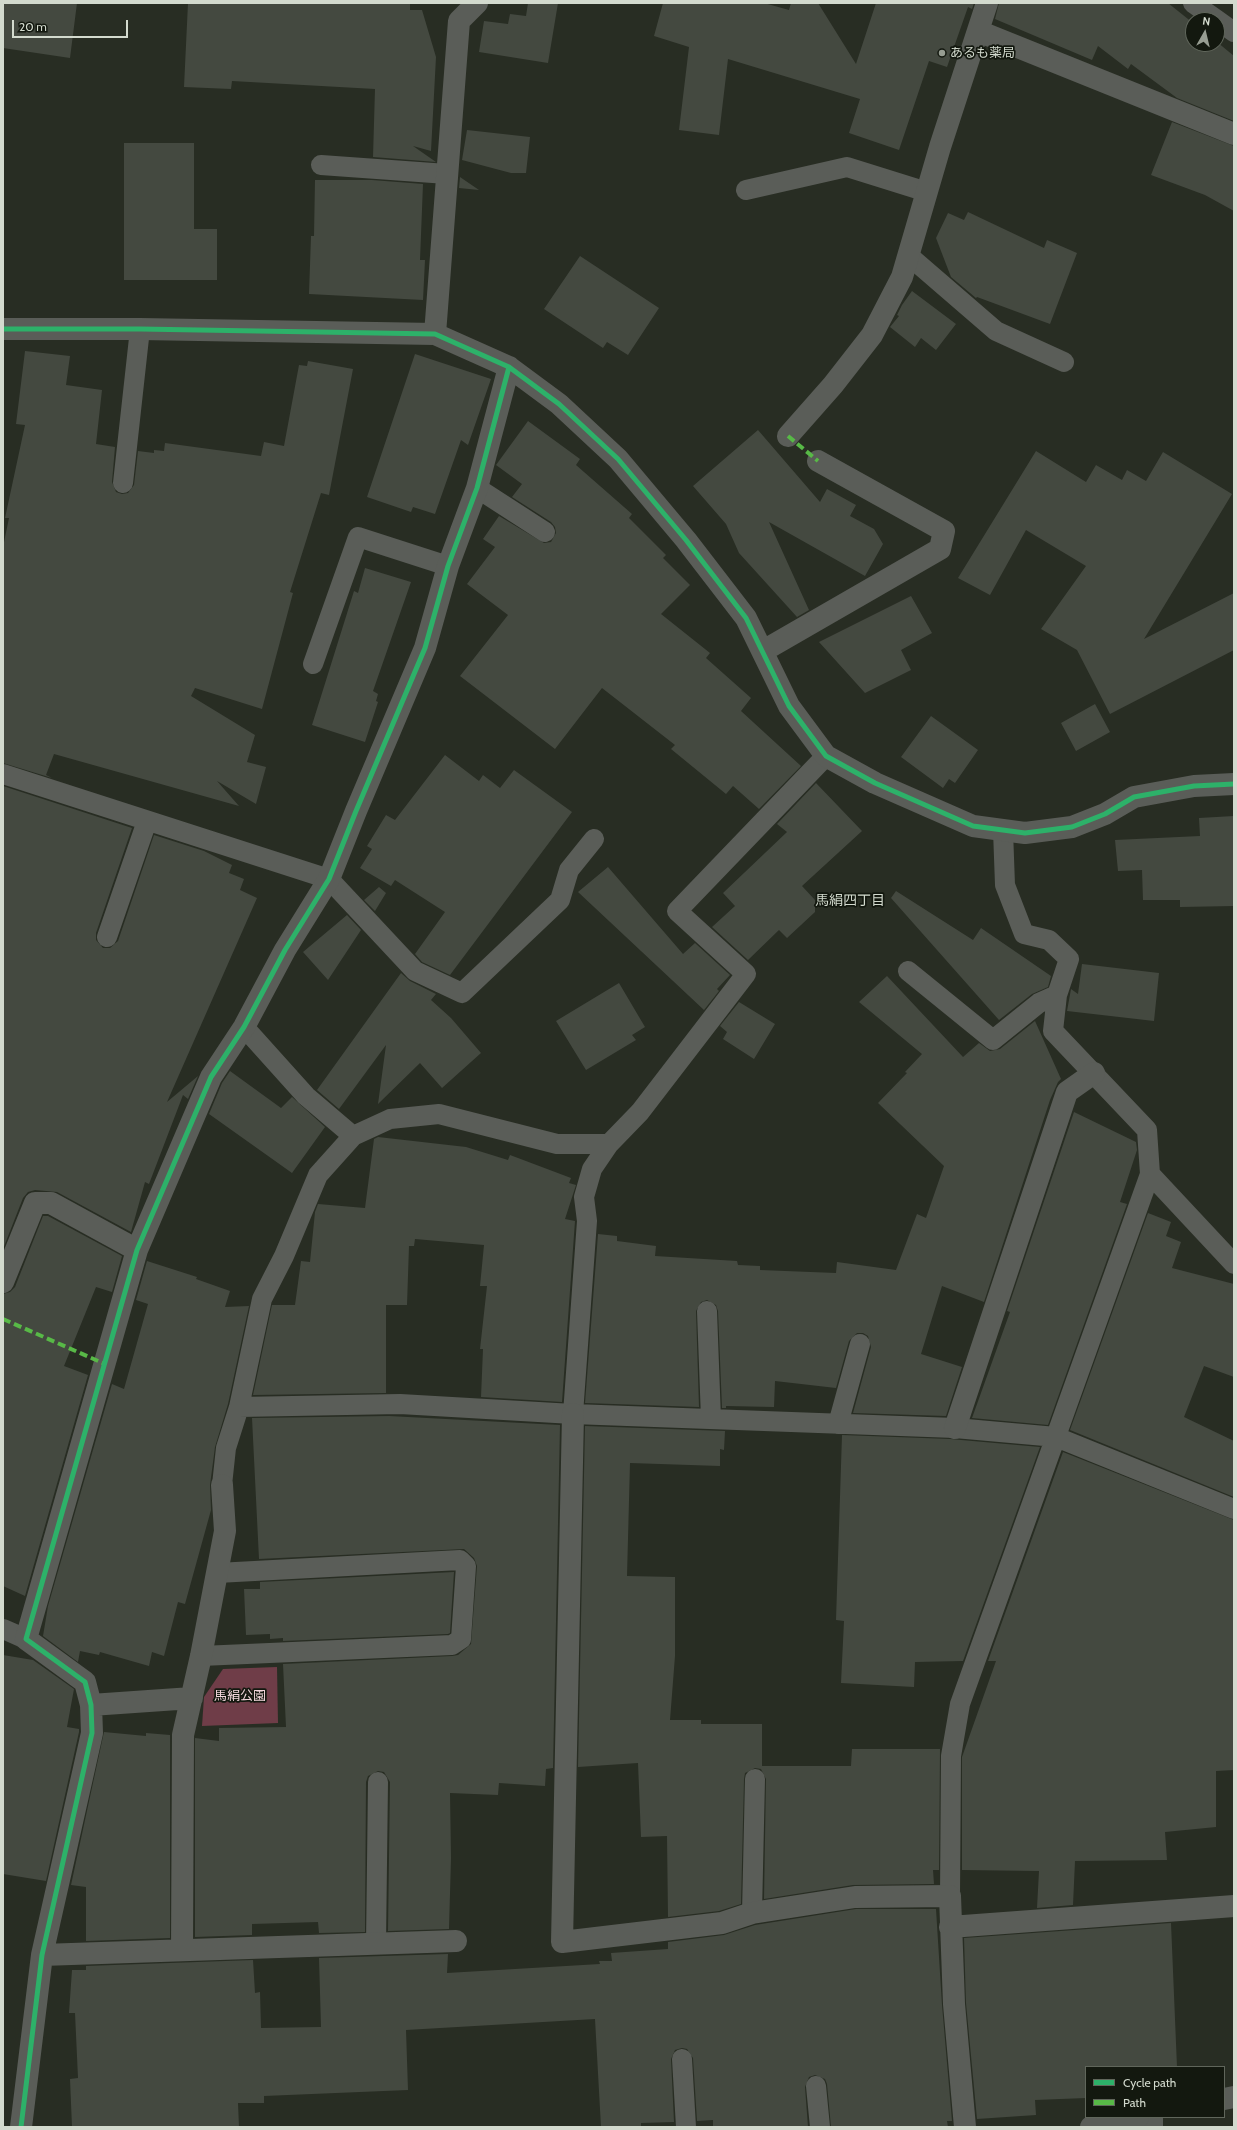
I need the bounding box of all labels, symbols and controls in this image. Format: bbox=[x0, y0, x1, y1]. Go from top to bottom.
scale bar bbox=[14, 12, 130, 38]
north arrow bbox=[1185, 12, 1225, 52]
text: N bbox=[1202, 14, 1211, 29]
text: 20 m bbox=[19, 19, 47, 34]
place label: あるも薬局 bbox=[950, 45, 1015, 61]
marker: あるも薬局 bbox=[937, 48, 947, 58]
district label: 馬絹四丁目 bbox=[815, 893, 885, 909]
park label: 馬絹公園 bbox=[214, 1688, 266, 1704]
legend bbox=[1085, 2066, 1225, 2118]
text: Cycle path bbox=[1123, 2075, 1176, 2090]
text: Path bbox=[1123, 2095, 1146, 2110]

